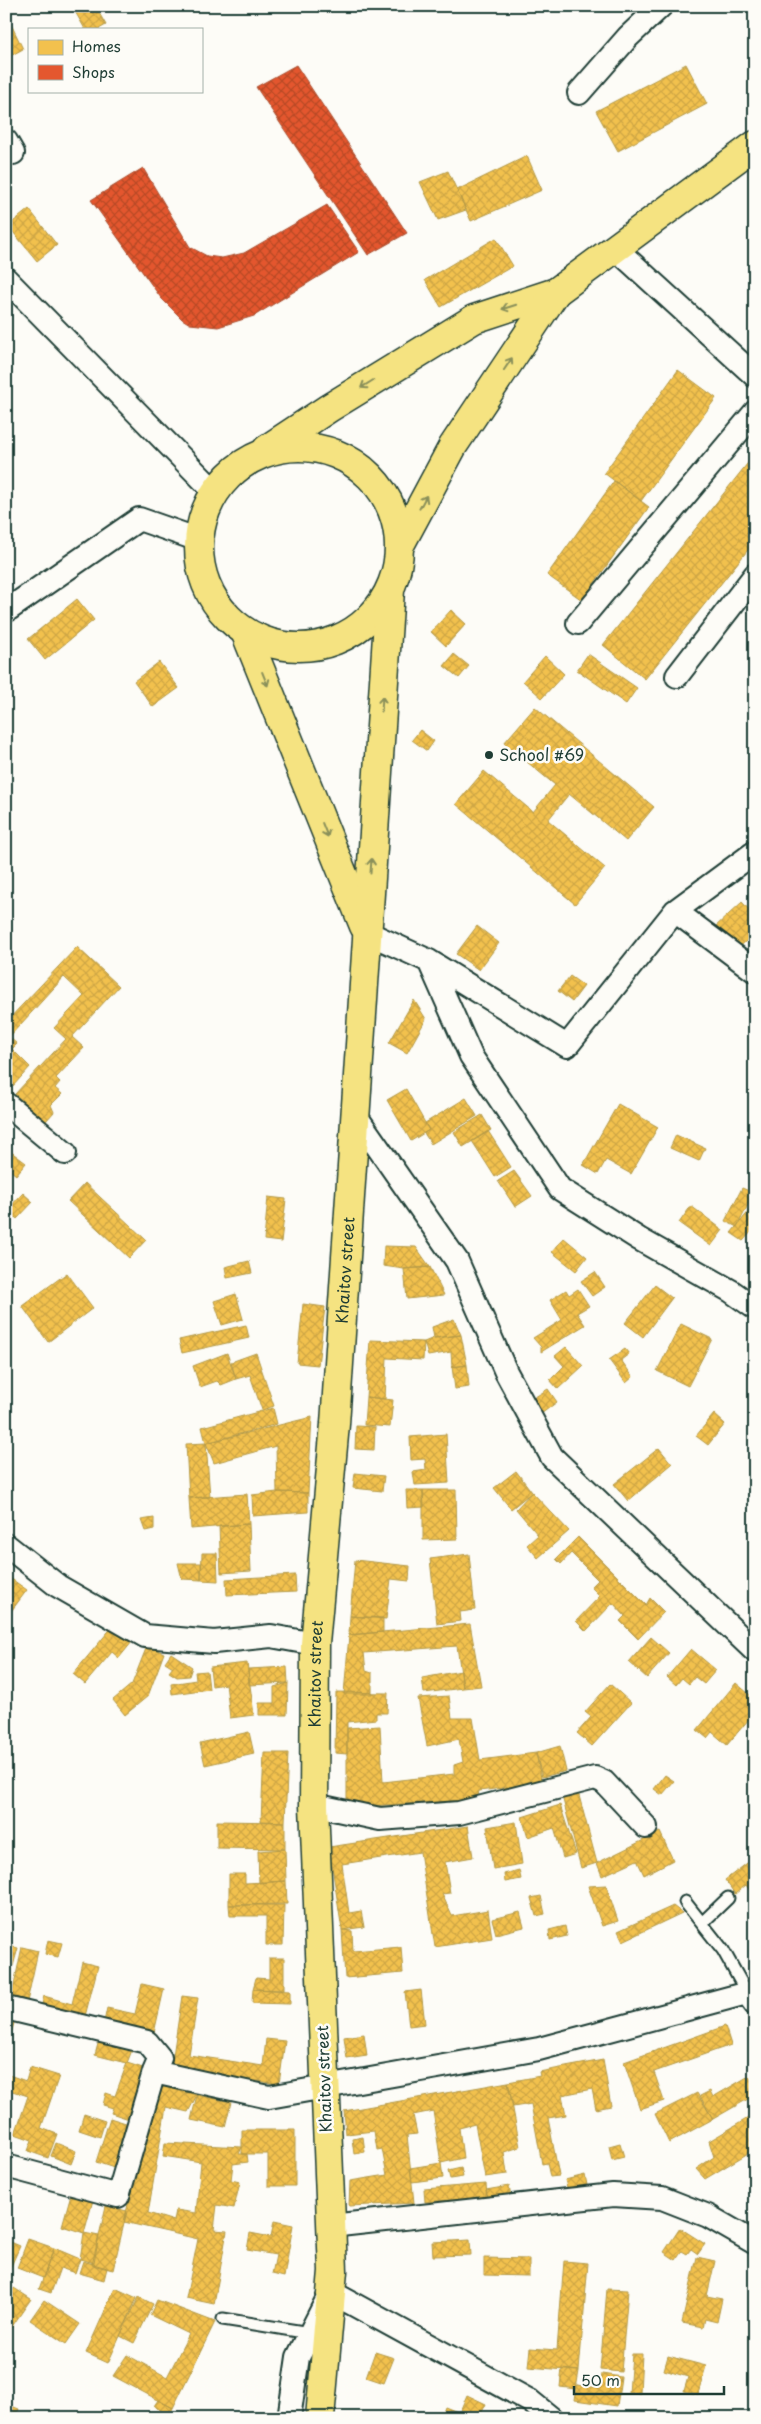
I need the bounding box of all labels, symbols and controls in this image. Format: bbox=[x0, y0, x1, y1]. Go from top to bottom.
legend bbox=[28, 28, 202, 92]
text: Homes bbox=[72, 34, 121, 57]
text: Shops bbox=[72, 60, 115, 83]
one-way arrow bbox=[502, 303, 518, 312]
one-way arrow bbox=[502, 357, 513, 371]
one-way arrow bbox=[361, 380, 375, 390]
one-way arrow bbox=[418, 495, 428, 510]
one-way arrow bbox=[260, 671, 270, 686]
one-way arrow bbox=[378, 696, 387, 712]
place label: School #69 bbox=[499, 742, 584, 766]
marker: School #69 bbox=[483, 749, 495, 761]
one-way arrow bbox=[321, 822, 330, 837]
one-way arrow bbox=[366, 858, 375, 874]
street label: Khaitov street bbox=[329, 1216, 360, 1324]
street label: Khaitov street bbox=[301, 1619, 328, 1728]
street label: Khaitov street bbox=[309, 2025, 337, 2133]
scale bar bbox=[574, 2364, 724, 2396]
text: 50 m bbox=[581, 2368, 620, 2391]

